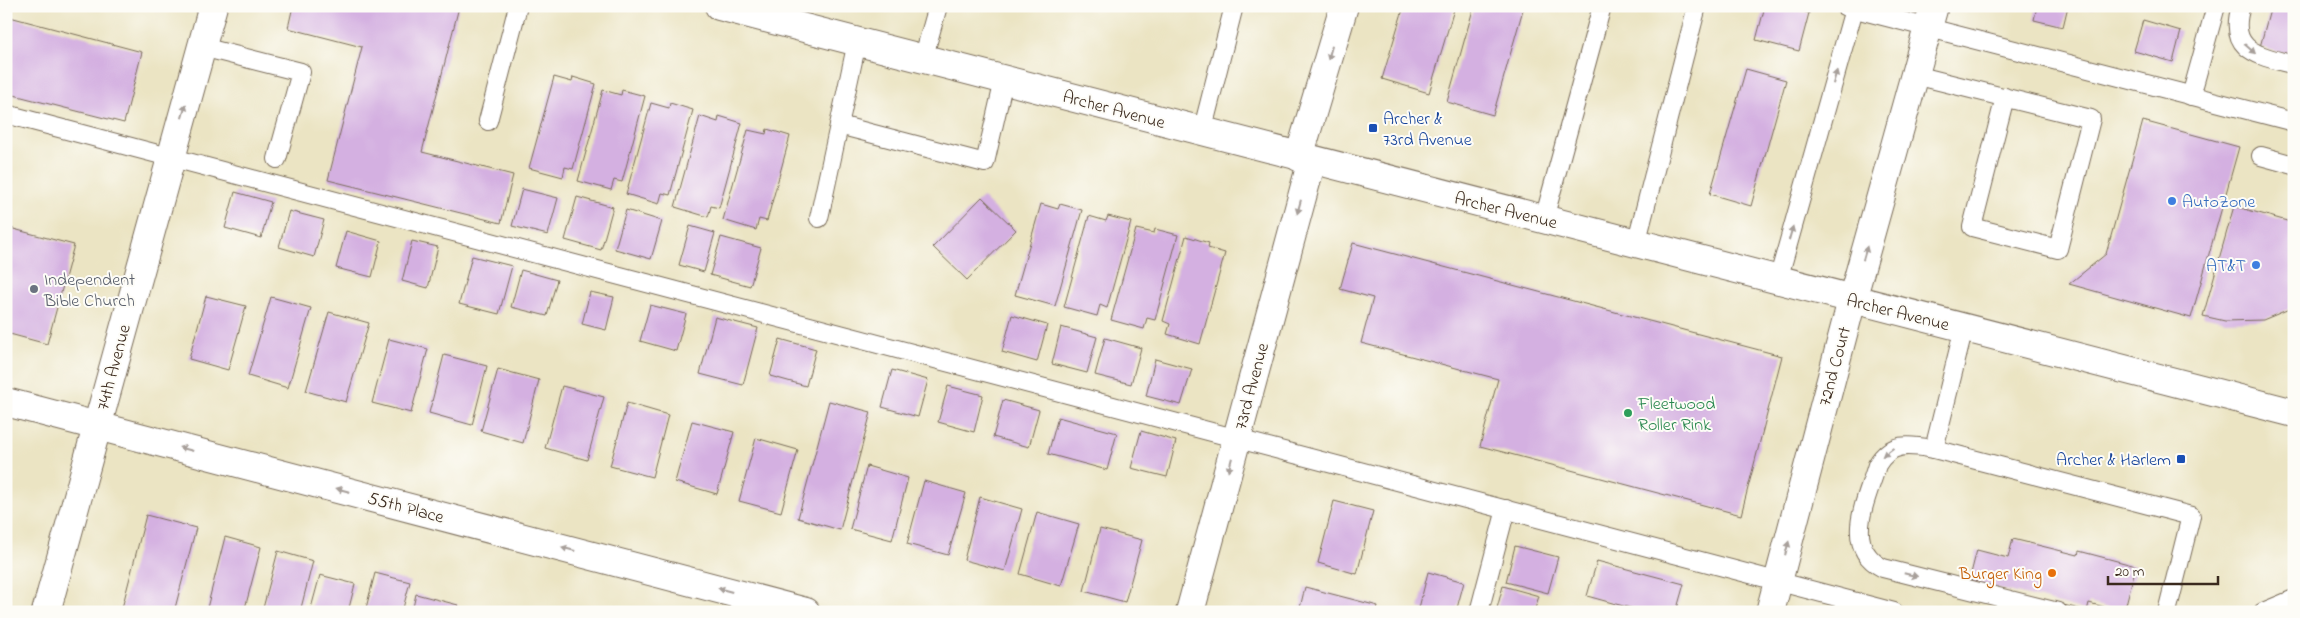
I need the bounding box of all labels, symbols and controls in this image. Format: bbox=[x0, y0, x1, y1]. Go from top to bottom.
one-way arrow bbox=[2243, 43, 2255, 55]
one-way arrow bbox=[1326, 46, 1334, 61]
one-way arrow bbox=[1831, 69, 1839, 84]
street label: Archer Avenue bbox=[1059, 85, 1169, 137]
one-way arrow bbox=[180, 104, 188, 119]
place label: Archer & 73rd Avenue bbox=[1383, 107, 1473, 154]
marker: Archer & 73rd Avenue bbox=[1367, 122, 1379, 134]
street label: Archer Avenue bbox=[1451, 187, 1561, 238]
place label: AutoZone bbox=[2182, 190, 2256, 216]
marker: AutoZone bbox=[2166, 195, 2178, 207]
one-way arrow bbox=[1295, 200, 1303, 215]
one-way arrow bbox=[1787, 226, 1795, 241]
one-way arrow bbox=[1862, 245, 1870, 260]
place label: AT&T bbox=[2206, 254, 2246, 280]
marker: AT&T bbox=[2250, 259, 2262, 271]
place label: Independent Bible Church bbox=[43, 268, 135, 315]
marker: Independent Bible Church bbox=[28, 283, 40, 295]
street label: Archer Avenue bbox=[1843, 289, 1953, 340]
street label: 74th Avenue bbox=[91, 321, 139, 413]
street label: 72nd Court bbox=[1813, 324, 1859, 409]
street label: 73rd Avenue bbox=[1229, 339, 1277, 433]
place label: Fleetwood Roller Rink bbox=[1637, 392, 1715, 439]
marker: Fleetwood Roller Rink bbox=[1622, 407, 1634, 419]
one-way arrow bbox=[179, 445, 194, 453]
one-way arrow bbox=[1881, 447, 1895, 457]
place label: Archer & Harlem bbox=[2056, 448, 2171, 474]
marker: Archer & Harlem bbox=[2175, 453, 2187, 465]
one-way arrow bbox=[1225, 458, 1233, 473]
one-way arrow bbox=[336, 486, 351, 494]
street label: 55th Place bbox=[365, 486, 447, 532]
one-way arrow bbox=[1783, 540, 1791, 555]
one-way arrow bbox=[561, 545, 576, 553]
scale bar bbox=[2108, 553, 2218, 585]
text: 20 m bbox=[2115, 561, 2145, 583]
place label: Burger King bbox=[1958, 562, 2042, 589]
marker: Burger King bbox=[2046, 567, 2058, 579]
one-way arrow bbox=[1903, 571, 1918, 579]
one-way arrow bbox=[718, 586, 733, 594]

